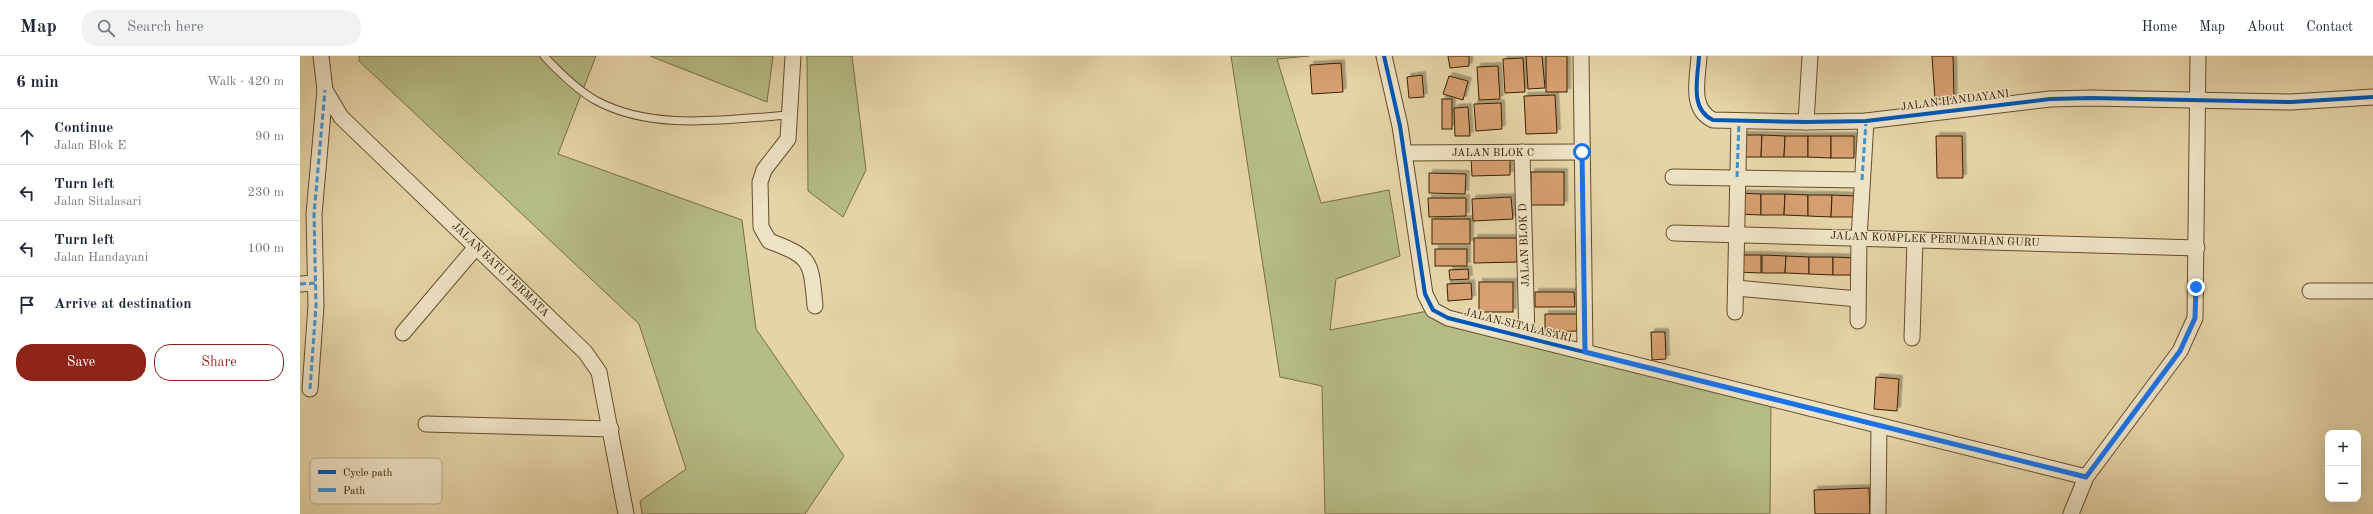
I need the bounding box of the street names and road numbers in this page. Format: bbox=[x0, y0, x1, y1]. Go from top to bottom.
street label: JALAN HANDAYANI bbox=[1900, 89, 2010, 113]
street label: JALAN BLOK C bbox=[1452, 148, 1534, 159]
street label: JALAN BLOK D bbox=[1518, 203, 1532, 287]
street label: JALAN BATU PERMATA bbox=[449, 221, 551, 320]
street label: JALAN KOMPLEK PERUMAHAN GURU bbox=[1830, 231, 2040, 249]
street label: JALAN SITALASARI bbox=[1463, 307, 1573, 345]

